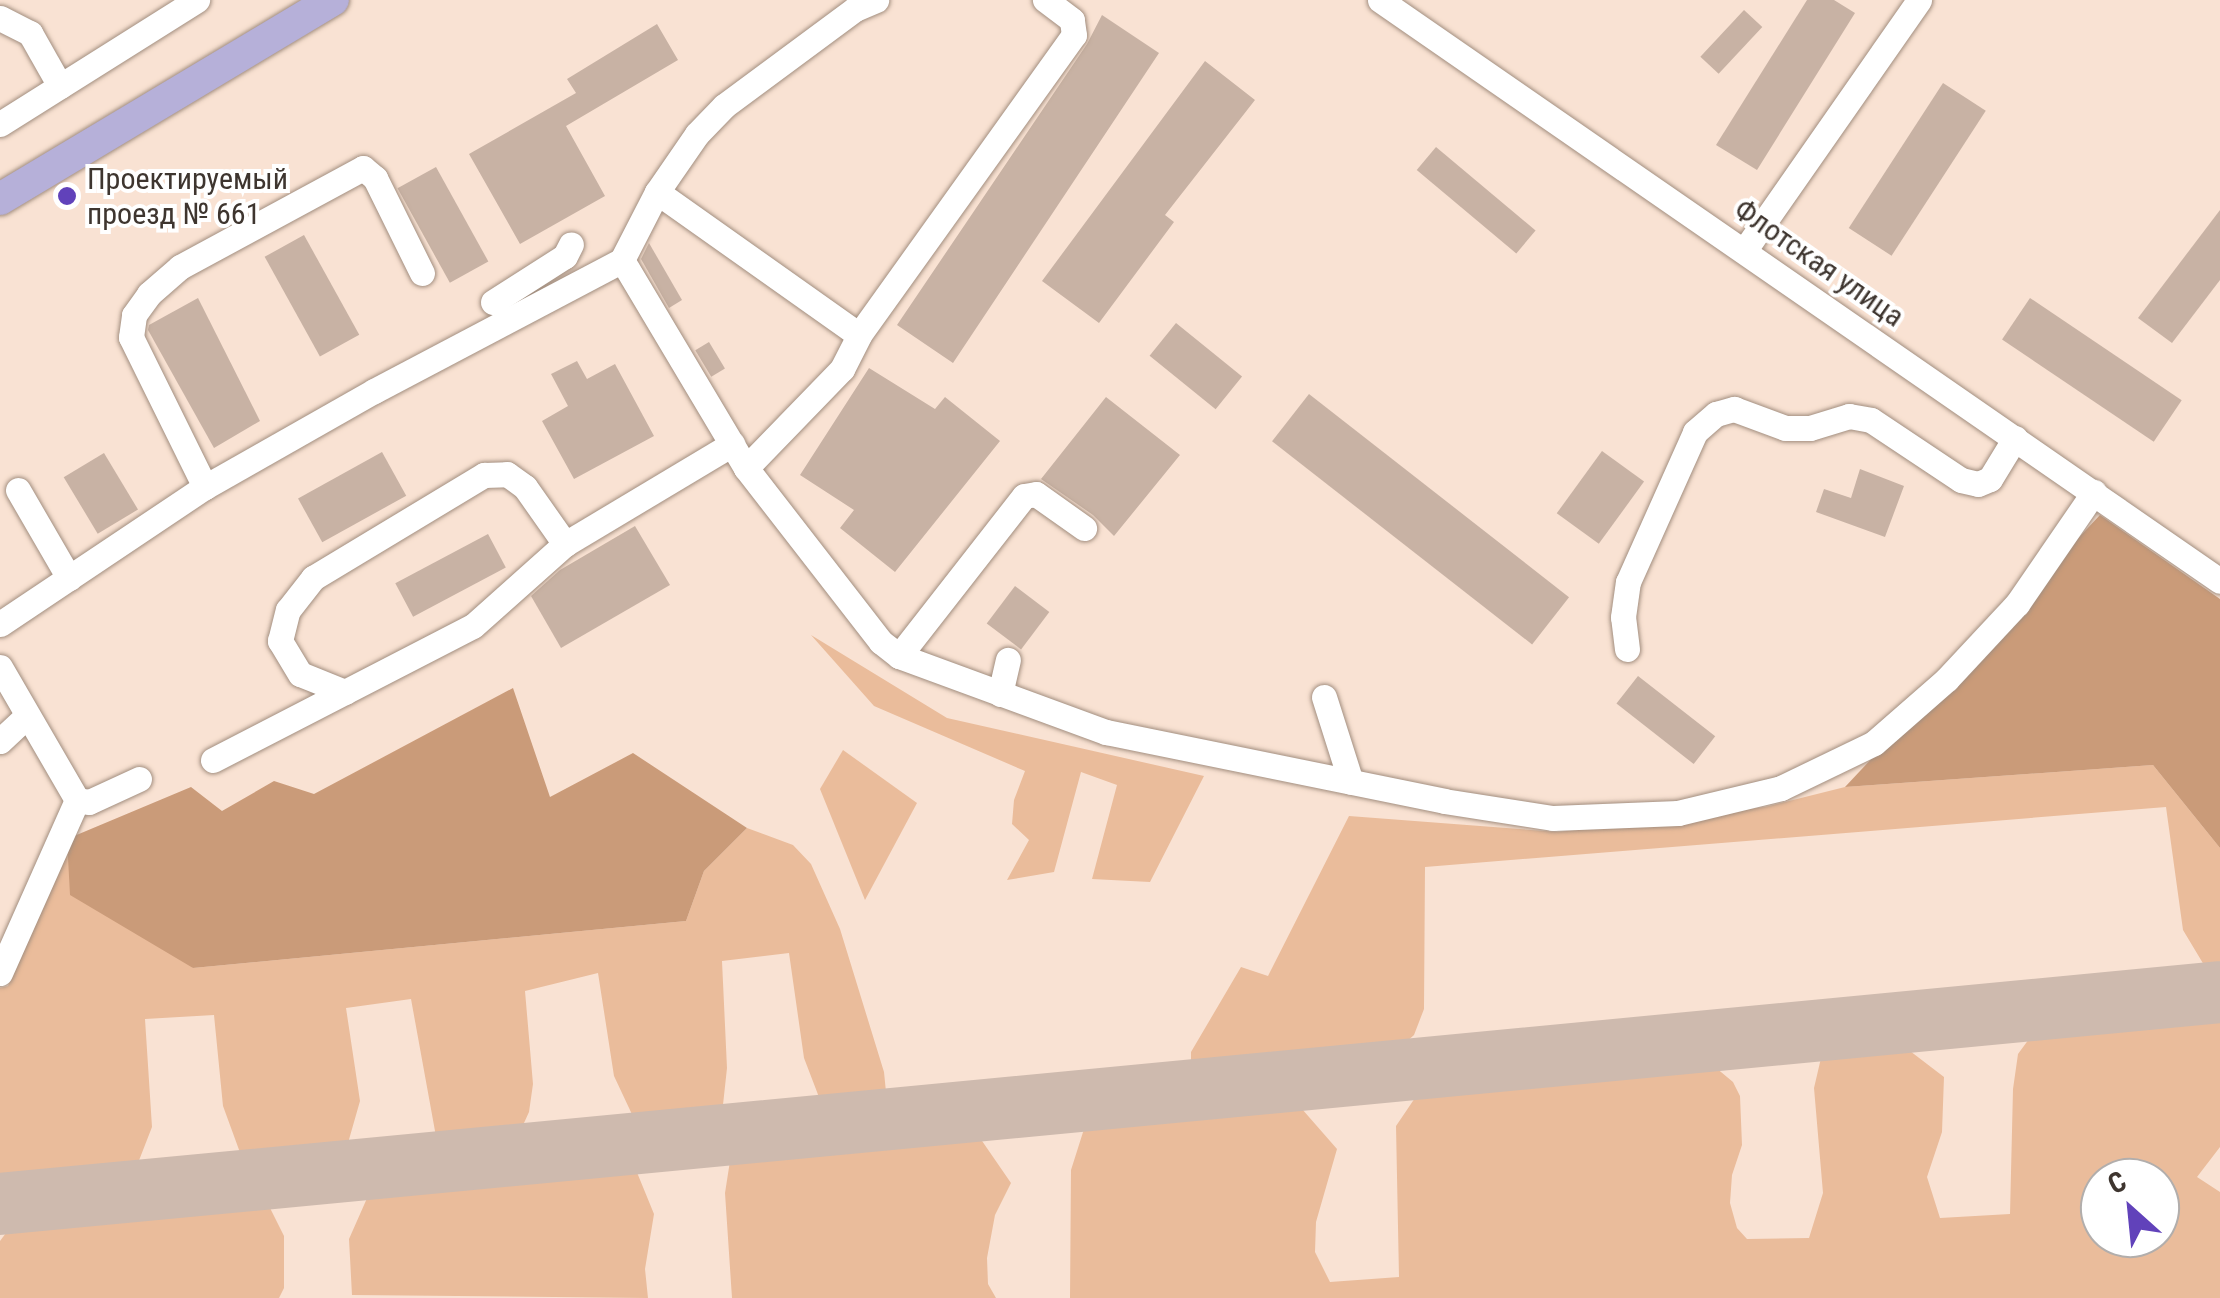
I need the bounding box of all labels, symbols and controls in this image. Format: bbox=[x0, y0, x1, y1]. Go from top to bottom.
place label: Проектируемый проезд № 661 bbox=[87, 161, 288, 232]
marker: Проектируемый проезд № 661 bbox=[56, 185, 78, 207]
street label: Флотская улица bbox=[1727, 191, 1911, 335]
north arrow bbox=[2080, 1158, 2180, 1258]
text: С bbox=[2102, 1164, 2132, 1201]

